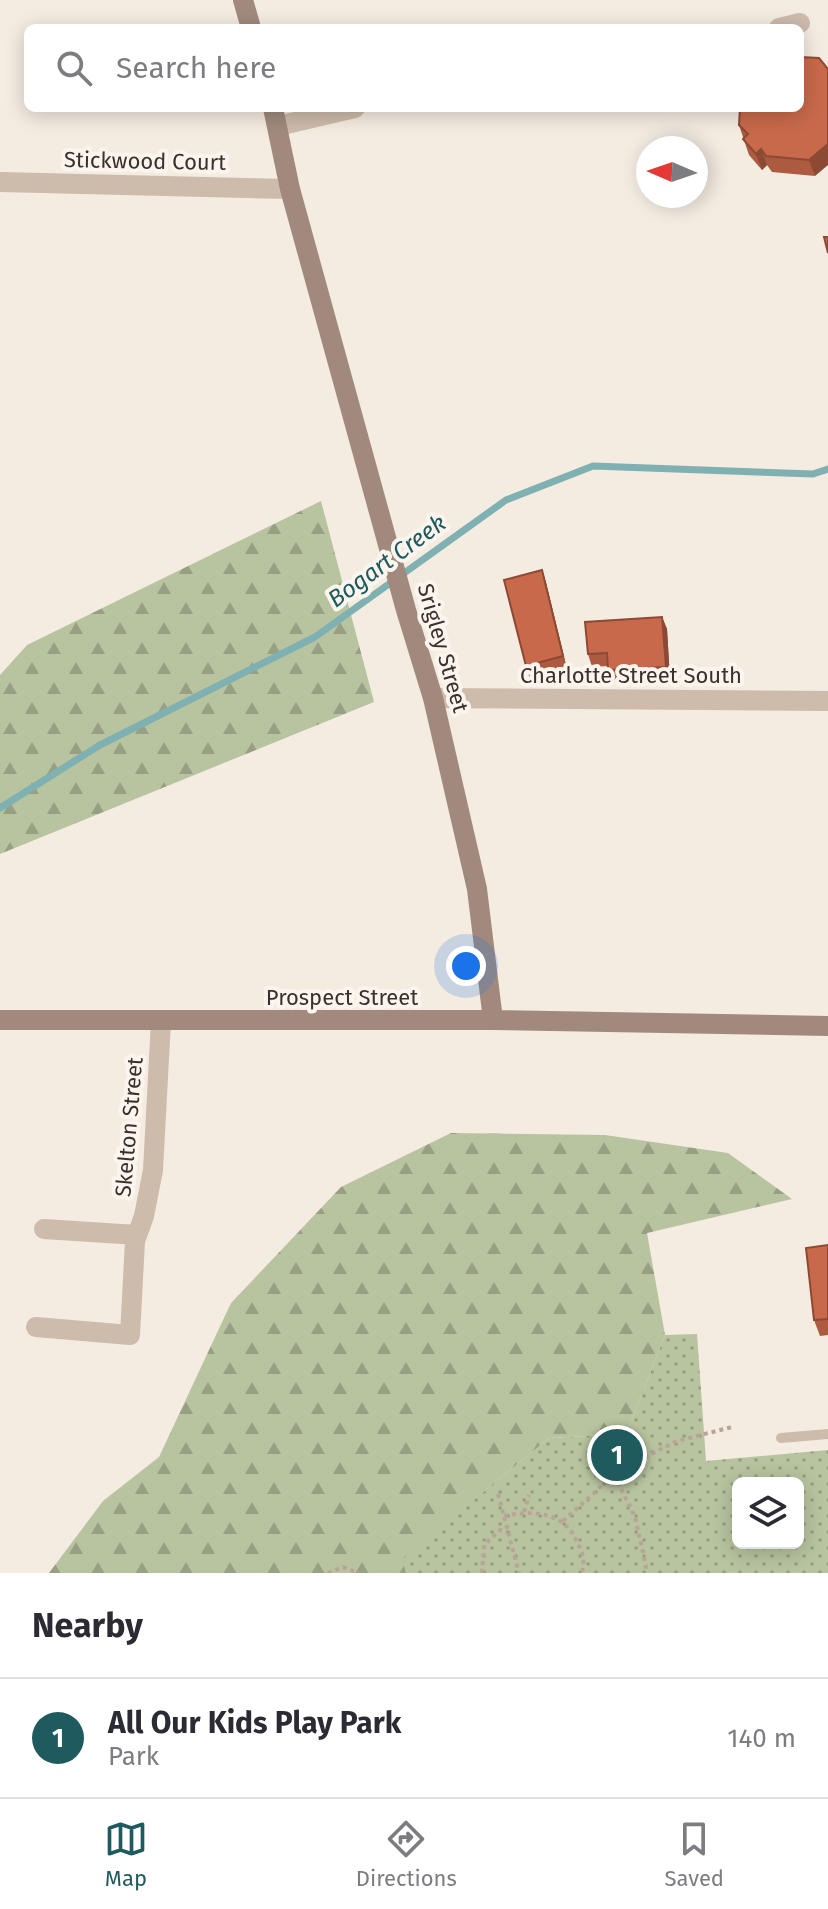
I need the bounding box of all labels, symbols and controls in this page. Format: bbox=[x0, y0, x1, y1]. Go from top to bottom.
search box bbox=[24, 24, 804, 112]
icon: search bbox=[52, 46, 96, 90]
text: Search here bbox=[116, 50, 276, 86]
north arrow bbox=[636, 136, 708, 208]
street label: Stickwood Court bbox=[64, 146, 226, 176]
water label: Bogart Creek bbox=[323, 509, 451, 613]
street label: Srigley Street bbox=[412, 580, 474, 716]
street label: Charlotte Street South bbox=[520, 662, 742, 689]
your location bbox=[446, 946, 486, 986]
street label: Prospect Street bbox=[266, 984, 418, 1011]
street label: Skelton Street bbox=[109, 1056, 149, 1198]
pin: 1 bbox=[591, 1425, 643, 1485]
map controls bbox=[732, 1477, 804, 1549]
button: layers bbox=[732, 1477, 804, 1549]
text: Nearby bbox=[32, 1605, 143, 1646]
text: All Our Kids Play Park bbox=[108, 1705, 401, 1741]
text: 1 bbox=[52, 1723, 64, 1754]
text: 140 m bbox=[727, 1723, 796, 1754]
text: Park bbox=[108, 1741, 159, 1772]
tab: Map bbox=[104, 1817, 148, 1892]
tab: Directions bbox=[356, 1817, 457, 1892]
tab: Saved bbox=[665, 1817, 724, 1892]

